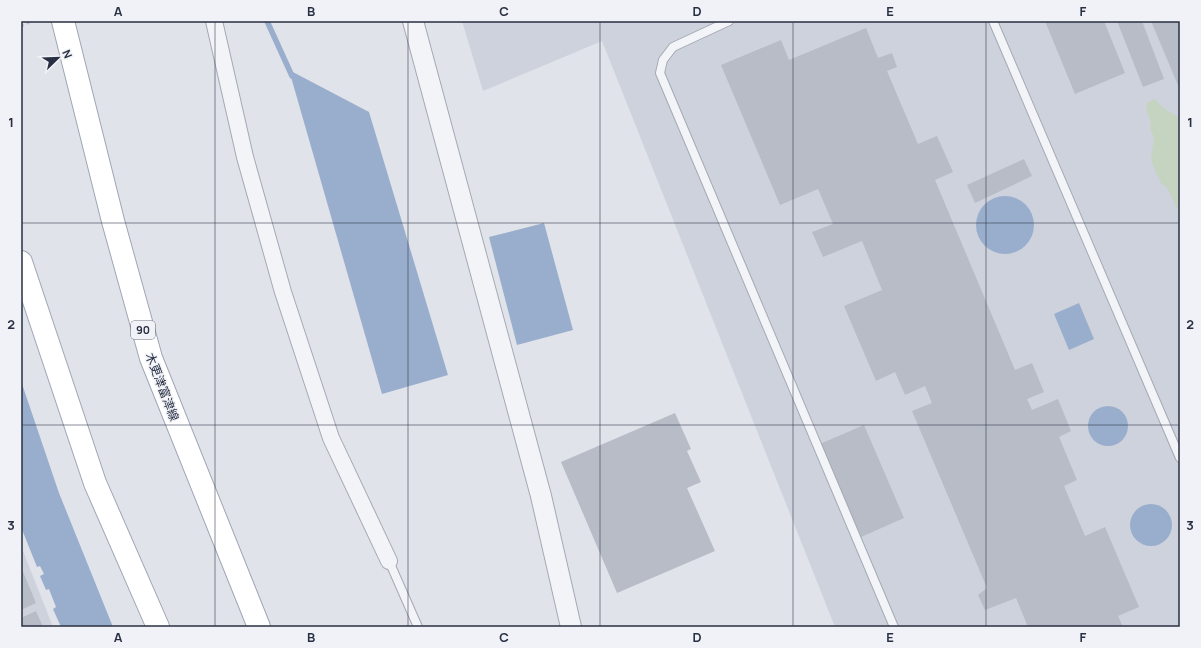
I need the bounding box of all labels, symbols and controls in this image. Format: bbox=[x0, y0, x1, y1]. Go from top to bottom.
text: A bbox=[114, 2, 123, 20]
text: B bbox=[307, 2, 315, 20]
text: C bbox=[499, 2, 509, 20]
text: D bbox=[692, 2, 702, 20]
text: E bbox=[886, 2, 894, 20]
text: F bbox=[1080, 2, 1087, 20]
north arrow bbox=[38, 38, 78, 78]
text: N bbox=[59, 47, 76, 61]
text: 1 bbox=[8, 113, 14, 131]
text: 1 bbox=[1187, 113, 1193, 131]
text: 2 bbox=[7, 315, 15, 333]
text: 2 bbox=[1186, 315, 1194, 333]
road number: 90 bbox=[131, 321, 155, 339]
street label: 木更津富津線 bbox=[142, 350, 183, 423]
text: 3 bbox=[7, 516, 15, 534]
text: 3 bbox=[1186, 516, 1194, 534]
text: A bbox=[114, 628, 123, 646]
text: B bbox=[307, 628, 315, 646]
text: C bbox=[499, 628, 509, 646]
text: D bbox=[692, 628, 702, 646]
text: E bbox=[886, 628, 894, 646]
text: F bbox=[1080, 628, 1087, 646]

